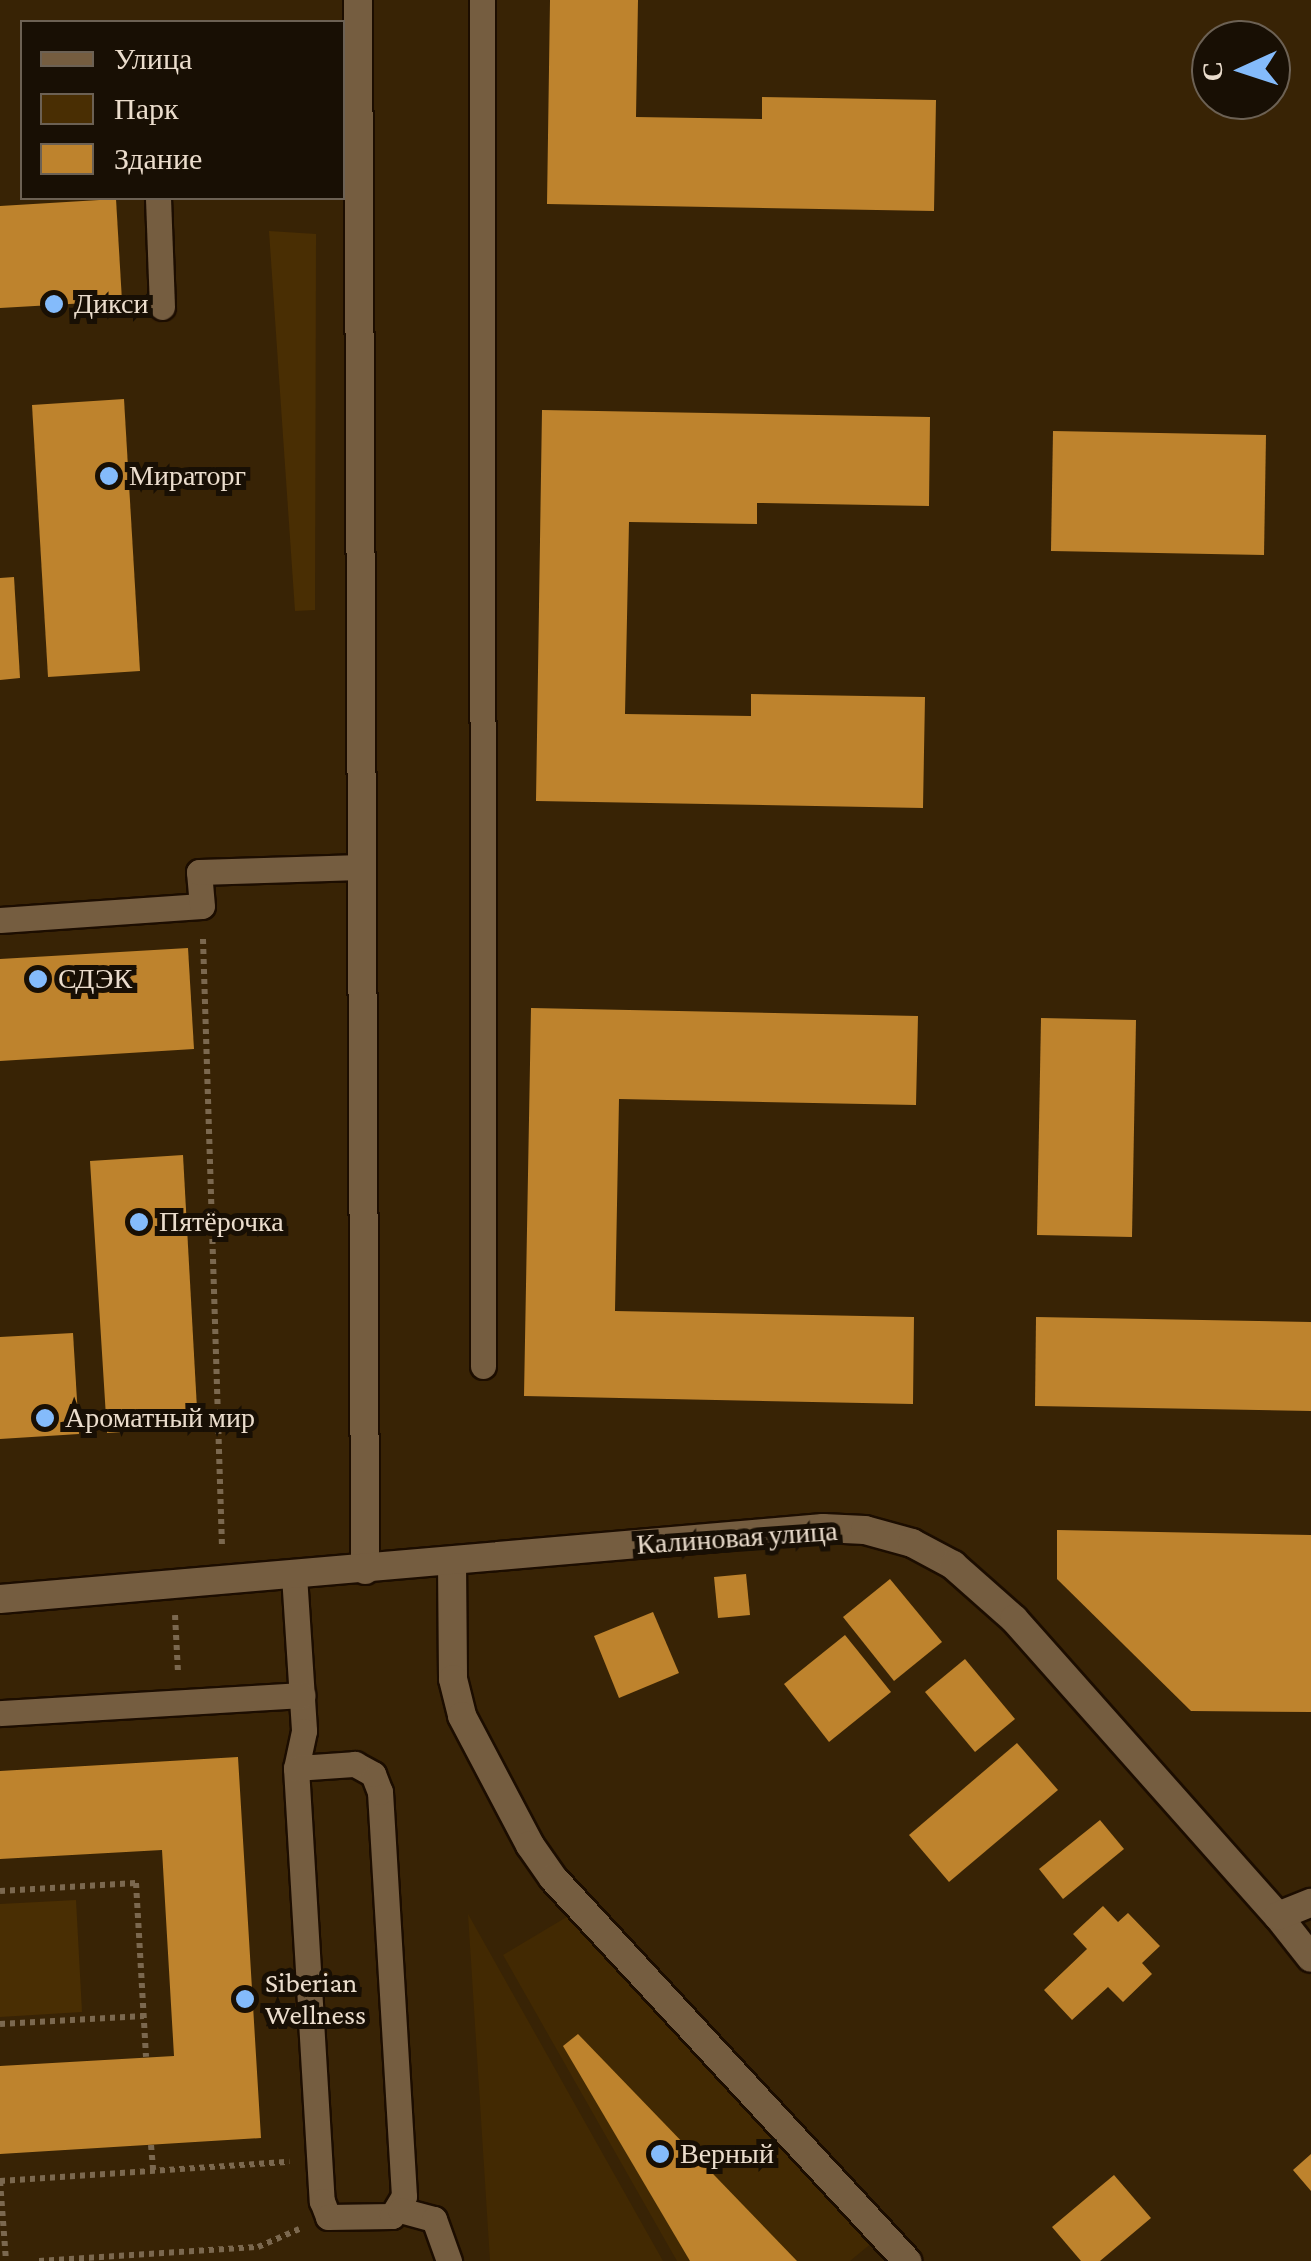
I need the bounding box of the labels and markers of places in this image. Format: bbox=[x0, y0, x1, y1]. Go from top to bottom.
place label: Дикси bbox=[74, 287, 148, 321]
marker: Дикси bbox=[43, 293, 65, 315]
place label: Мираторг bbox=[129, 459, 246, 493]
marker: Мираторг bbox=[98, 465, 120, 487]
place label: СДЭК bbox=[58, 962, 132, 996]
marker: СДЭК bbox=[27, 968, 49, 990]
place label: Пятёрочка bbox=[159, 1205, 284, 1239]
marker: Пятёрочка bbox=[128, 1211, 150, 1233]
place label: Ароматный мир bbox=[65, 1401, 255, 1435]
marker: Ароматный мир bbox=[34, 1407, 56, 1429]
place label: Siberian Wellness bbox=[265, 1966, 366, 2032]
marker: Siberian Wellness bbox=[234, 1988, 256, 2010]
place label: Верный bbox=[680, 2137, 774, 2171]
marker: Верный bbox=[649, 2143, 671, 2165]

